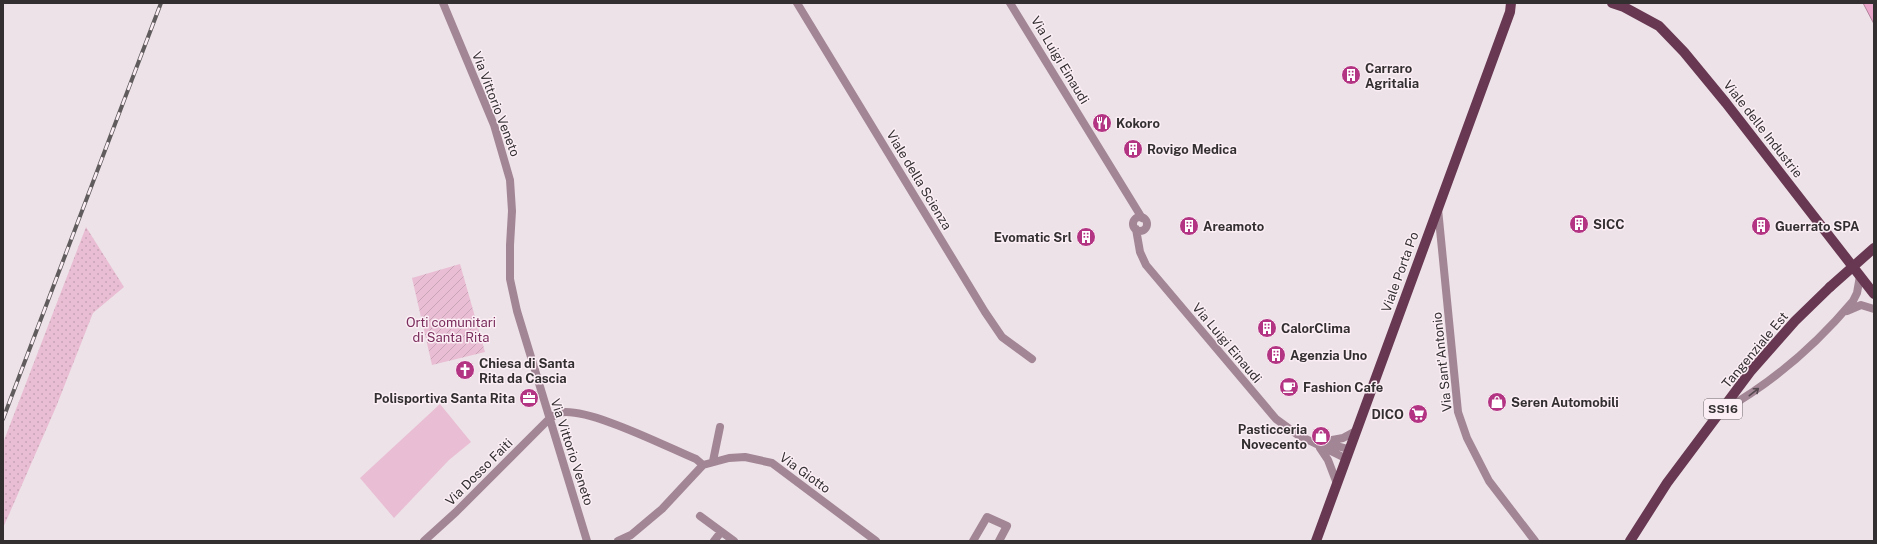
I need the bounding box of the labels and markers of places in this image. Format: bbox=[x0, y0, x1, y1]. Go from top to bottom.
place label: Carraro Agritalia bbox=[1365, 61, 1419, 91]
building icon: Carraro Agritalia bbox=[1340, 64, 1362, 86]
restaurant icon: Kokoro bbox=[1091, 112, 1113, 134]
place label: Kokoro bbox=[1116, 116, 1160, 131]
building icon: Rovigo Medica bbox=[1122, 138, 1144, 160]
place label: Rovigo Medica bbox=[1147, 142, 1237, 157]
building icon: SICC bbox=[1568, 213, 1590, 235]
building icon: Areamoto bbox=[1178, 215, 1200, 237]
building icon: Guerrato SPA bbox=[1750, 215, 1772, 237]
place label: SICC bbox=[1593, 217, 1625, 232]
place label: Areamoto bbox=[1203, 219, 1264, 234]
place label: Guerrato SPA bbox=[1775, 219, 1860, 234]
building icon: Evomatic Srl bbox=[1075, 226, 1097, 248]
place label: Evomatic Srl bbox=[994, 230, 1072, 245]
building icon: CalorClima bbox=[1256, 317, 1278, 339]
place label: CalorClima bbox=[1281, 321, 1350, 336]
building icon: Agenzia Uno bbox=[1265, 344, 1287, 366]
place label: Agenzia Uno bbox=[1290, 348, 1367, 363]
place label: Chiesa di Santa Rita da Cascia bbox=[479, 356, 575, 386]
church icon: Chiesa di Santa Rita da Cascia bbox=[454, 359, 476, 381]
cafe icon: Fashion Cafe bbox=[1278, 376, 1300, 398]
place label: Fashion Cafe bbox=[1303, 380, 1383, 395]
office icon: Polisportiva Santa Rita bbox=[518, 387, 540, 409]
place label: Polisportiva Santa Rita bbox=[374, 391, 515, 406]
shop icon: Seren Automobili bbox=[1486, 391, 1508, 413]
place label: Seren Automobili bbox=[1511, 395, 1619, 410]
supermarket icon: DICO bbox=[1407, 403, 1429, 425]
place label: DICO bbox=[1371, 407, 1404, 422]
place label: Pasticceria Novecento bbox=[1238, 422, 1307, 452]
shop icon: Pasticceria Novecento bbox=[1310, 425, 1332, 447]

